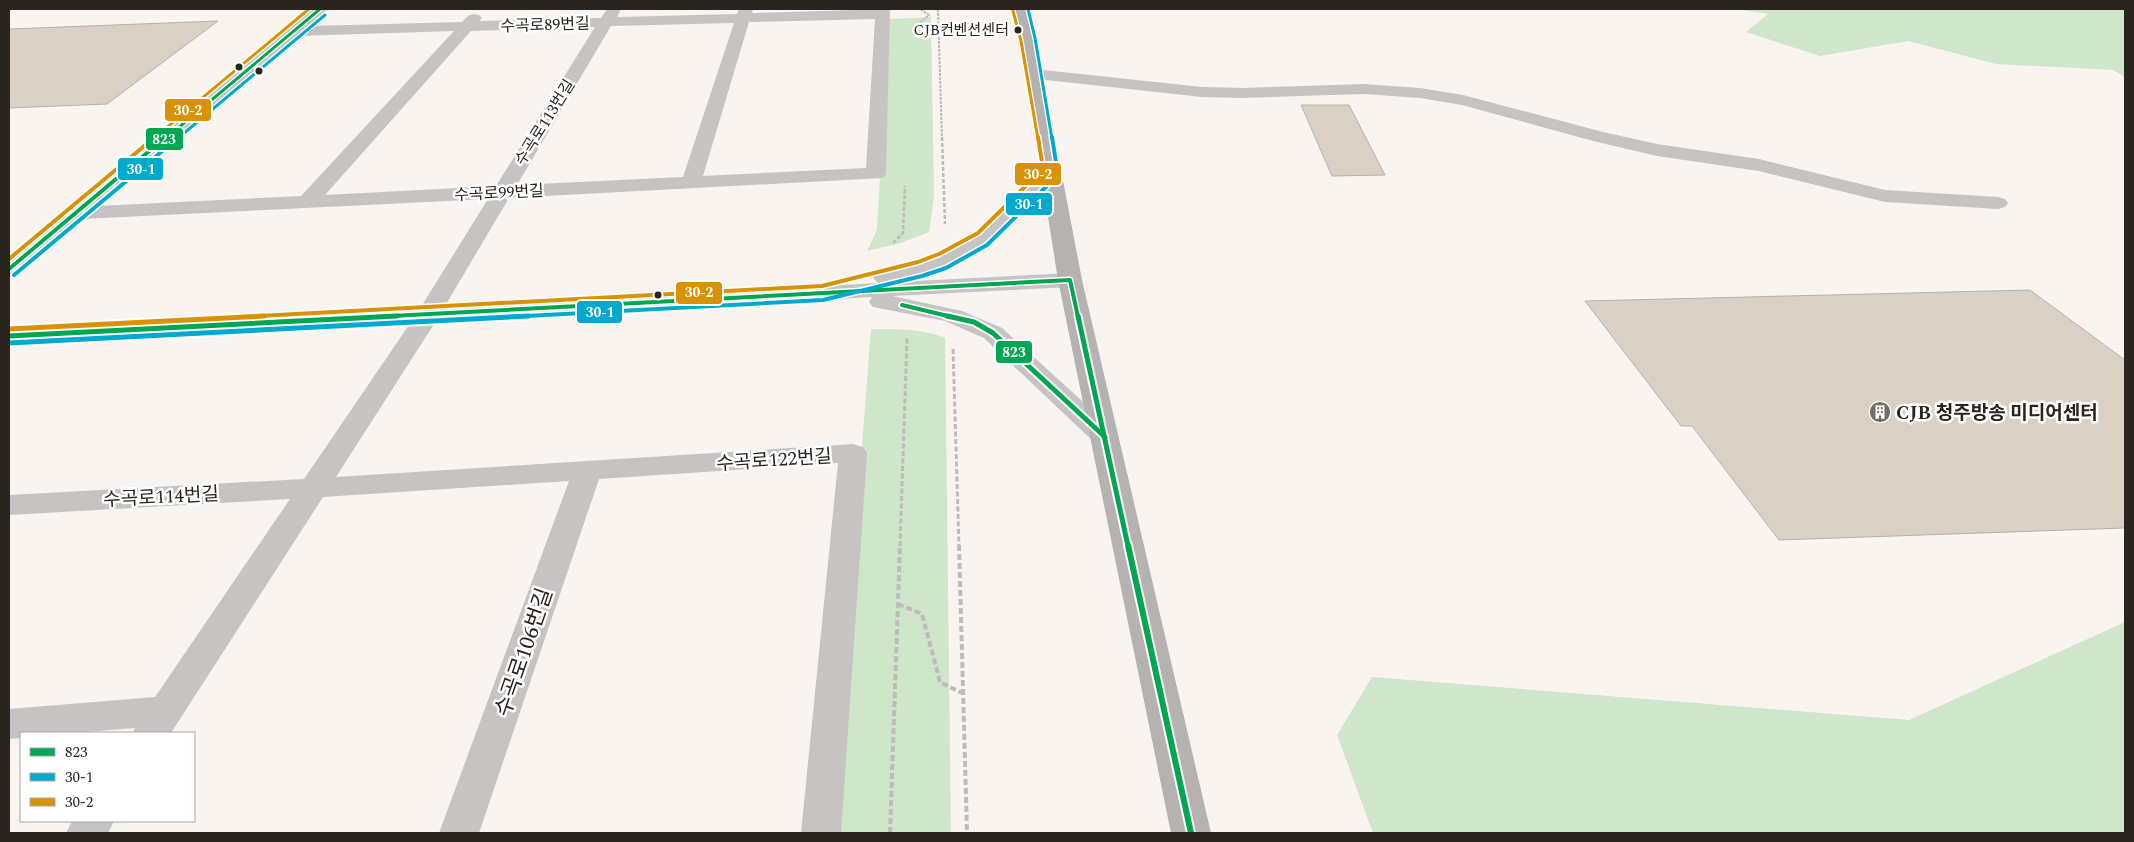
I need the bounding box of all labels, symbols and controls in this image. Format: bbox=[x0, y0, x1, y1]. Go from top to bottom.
street label: 수곡로89번길 bbox=[500, 11, 590, 39]
place label: CJB컨벤션센터 bbox=[914, 19, 1009, 42]
marker: CJB컨벤션센터 bbox=[1013, 25, 1023, 35]
unlabelled marker bbox=[234, 62, 244, 72]
unlabelled marker bbox=[254, 66, 264, 76]
street label: 수곡로113번길 bbox=[509, 75, 581, 170]
line badge: 30-2 bbox=[164, 98, 212, 122]
text: 30-2 bbox=[174, 100, 203, 121]
line badge: 823 bbox=[145, 127, 184, 151]
text: 823 bbox=[152, 129, 176, 150]
line badge: 30-1 bbox=[117, 157, 164, 181]
text: 30-1 bbox=[127, 159, 155, 180]
line badge: 30-2 bbox=[1014, 162, 1062, 186]
text: 30-2 bbox=[1024, 164, 1053, 185]
street label: 수곡로99번길 bbox=[454, 179, 544, 207]
line badge: 30-1 bbox=[1005, 192, 1053, 216]
text: 30-1 bbox=[1015, 194, 1043, 215]
line badge: 30-2 bbox=[675, 281, 723, 305]
text: 30-2 bbox=[685, 282, 714, 303]
unlabelled marker bbox=[653, 290, 663, 300]
line badge: 30-1 bbox=[576, 300, 623, 324]
text: 30-1 bbox=[586, 302, 614, 323]
line badge: 823 bbox=[995, 340, 1033, 364]
text: 823 bbox=[1002, 342, 1026, 363]
place label: CJB 청주방송 미디어센터 bbox=[1896, 399, 2098, 428]
building icon: CJB 청주방송 미디어센터 bbox=[1868, 400, 1892, 424]
street label: 수곡로122번길 bbox=[715, 442, 833, 479]
street label: 수곡로114번길 bbox=[102, 480, 220, 515]
street label: 수곡로106번길 bbox=[487, 584, 562, 721]
legend bbox=[20, 732, 195, 822]
text: 823 bbox=[65, 741, 88, 764]
text: 30-1 bbox=[65, 766, 93, 789]
text: 30-2 bbox=[65, 791, 93, 814]

